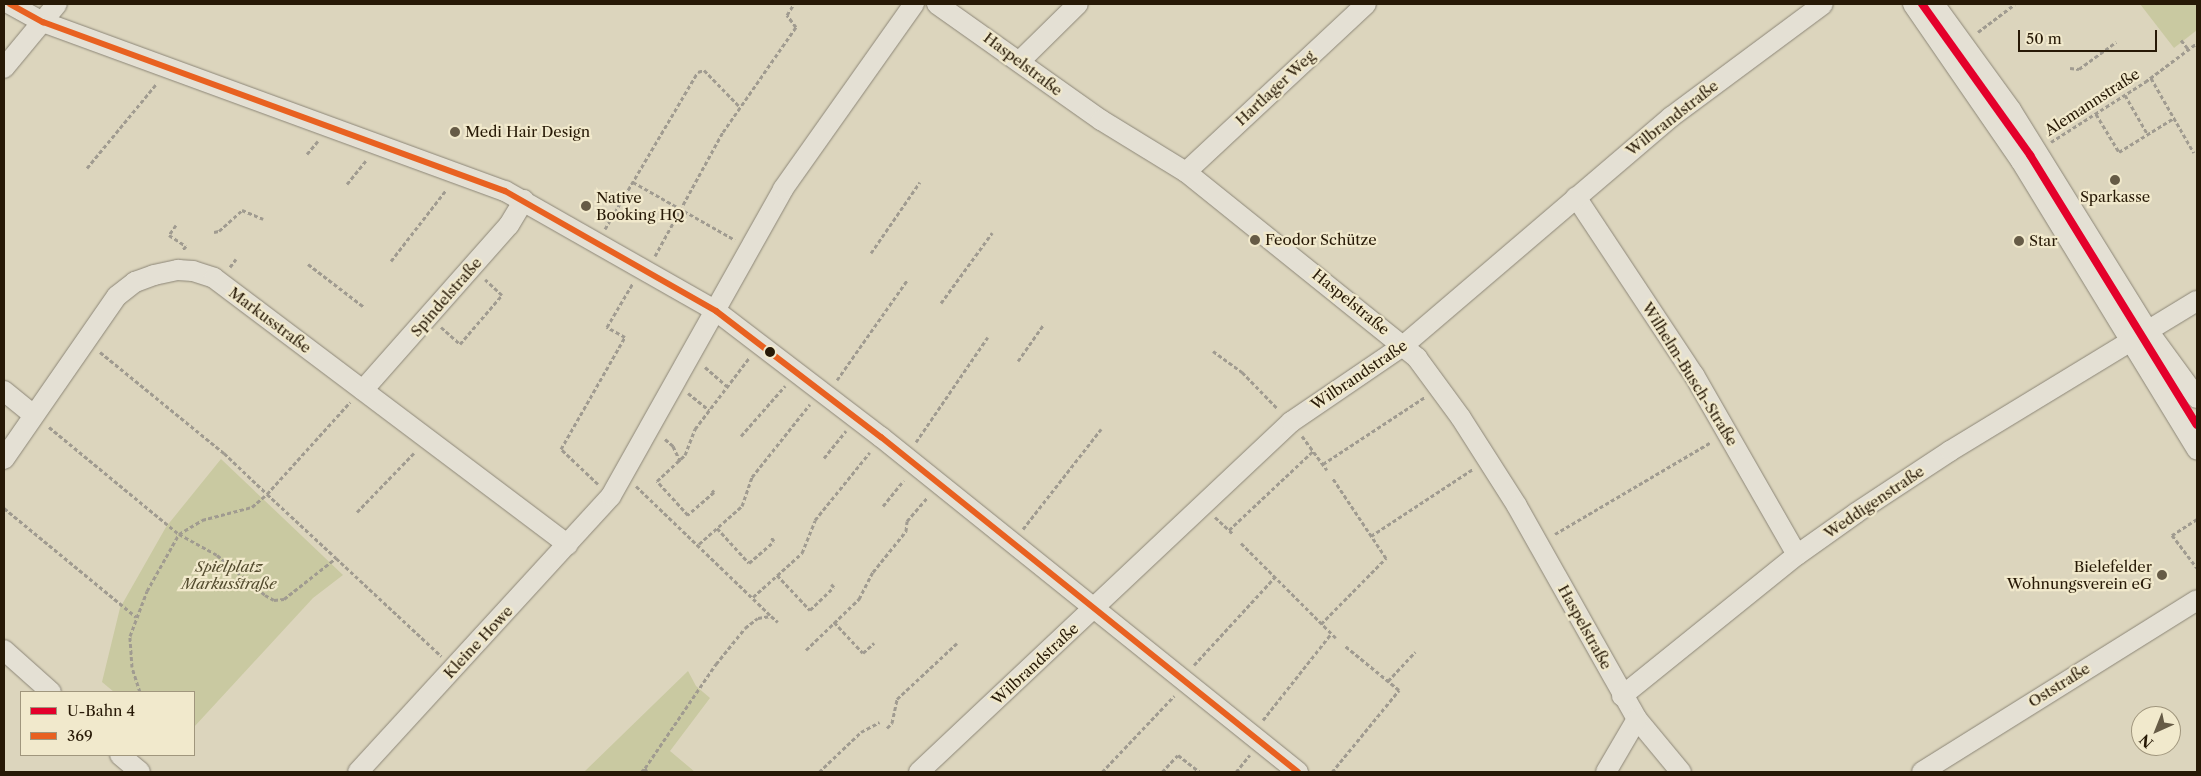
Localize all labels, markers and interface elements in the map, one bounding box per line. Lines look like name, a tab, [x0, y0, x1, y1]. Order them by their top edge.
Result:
scale bar	[2021, 20, 2160, 52]
street label: Haspelstraße	[980, 29, 1066, 99]
text: 50 m	[2026, 29, 2062, 48]
street label: Hartlager Weg	[1231, 46, 1319, 130]
street label: Alemannstraße	[2041, 65, 2143, 139]
street label: Wilbrandstraße	[1622, 76, 1722, 160]
place label: Medi Hair Design	[465, 123, 590, 141]
marker: Medi Hair Design	[449, 126, 461, 138]
marker: Sparkasse	[2109, 174, 2121, 186]
place label: Native Booking HQ	[596, 188, 685, 223]
place label: Sparkasse	[2080, 188, 2150, 206]
marker: Native Booking HQ	[580, 200, 592, 212]
place label: Feodor Schütze	[1265, 231, 1377, 249]
place label: Star	[2029, 232, 2058, 250]
marker: Feodor Schütze	[1249, 234, 1261, 246]
marker: Star	[2013, 235, 2025, 247]
street label: Spindelstraße	[407, 254, 485, 340]
street label: Haspelstraße	[1309, 265, 1393, 339]
street label: Markusstraße	[225, 283, 315, 357]
street label: Wilhelm-Busch-Straße	[1638, 299, 1742, 449]
street label: Wilbrandstraße	[1308, 336, 1410, 414]
unlabelled marker	[765, 347, 775, 357]
street label: Weddigenstraße	[1821, 462, 1927, 542]
park label: Spielplatz Markusstraße	[181, 557, 277, 592]
place label: Bielefelder Wohnungsverein eG	[2007, 557, 2152, 592]
marker: Bielefelder Wohnungsverein eG	[2156, 569, 2168, 581]
street label: Haspelstraße	[1554, 582, 1616, 672]
street label: Kleine Howe	[440, 602, 516, 682]
street label: Wilbrandstraße	[988, 619, 1082, 709]
street label: Oststraße	[2025, 659, 2093, 711]
legend	[20, 691, 195, 756]
text: U-Bahn 4	[67, 701, 135, 720]
north arrow	[2131, 706, 2181, 756]
text: 369	[67, 726, 93, 745]
text: N	[2136, 730, 2157, 752]

